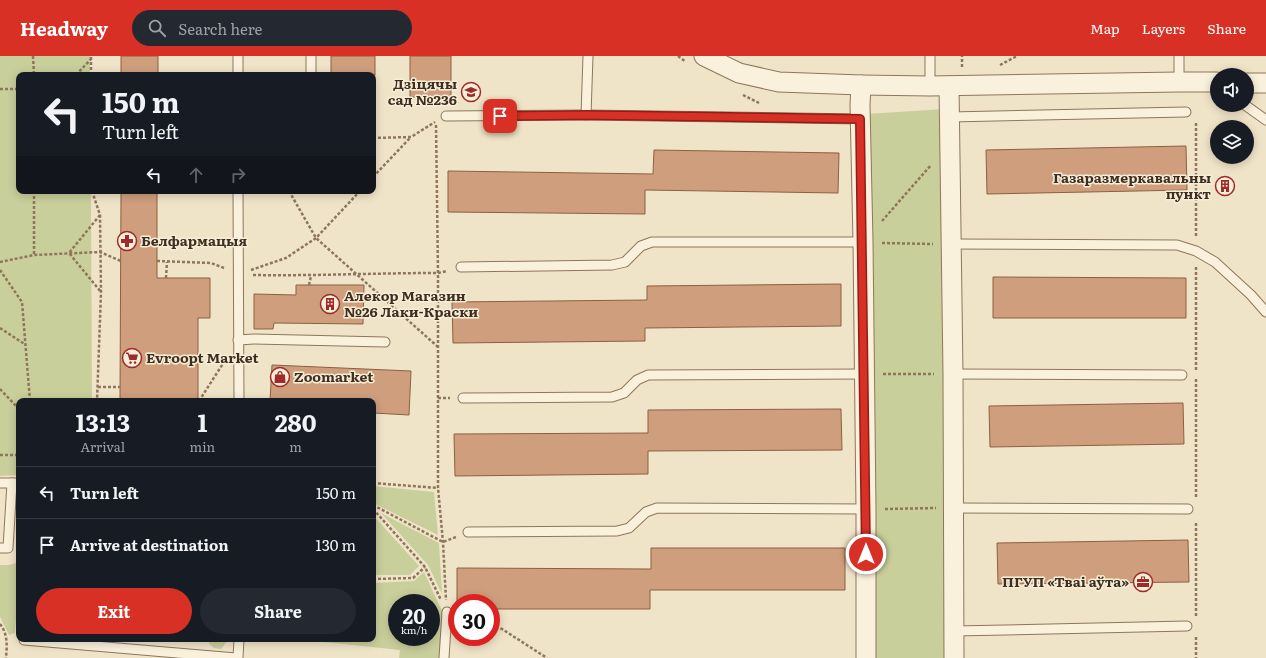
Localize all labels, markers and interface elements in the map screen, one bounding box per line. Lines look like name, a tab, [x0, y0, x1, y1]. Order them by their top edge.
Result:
search box	[132, 10, 412, 46]
text: Headway	[20, 14, 108, 42]
icon: search	[146, 17, 168, 39]
text: Search here	[178, 17, 262, 40]
text: Map	[1090, 18, 1120, 38]
text: Layers	[1142, 18, 1185, 38]
text: Share	[1207, 18, 1246, 38]
map controls	[1210, 68, 1254, 164]
button: sound	[1210, 68, 1254, 112]
place label: Дзіцячы сад №236	[388, 73, 457, 109]
text: 150 m	[102, 80, 180, 122]
school or university icon: Дзіцячы сад №236	[460, 81, 482, 103]
icon: left	[36, 88, 88, 140]
pin	[483, 99, 517, 133]
icon: arrive	[489, 105, 511, 127]
text: Turn left	[102, 118, 179, 145]
button: layers	[1210, 120, 1254, 164]
icon: left	[143, 164, 165, 186]
icon: ahead	[185, 164, 207, 186]
icon: right	[227, 164, 249, 186]
place label: Газаразмеркавальны пункт	[1053, 167, 1211, 203]
building icon: Газаразмеркавальны пункт	[1214, 175, 1236, 197]
pharmacy icon: Белфармацыя	[116, 230, 138, 252]
place label: Белфармацыя	[141, 230, 247, 250]
place label: Алекор Магазин №26 Лаки-Краски	[344, 285, 478, 321]
building icon: Алекор Магазин №26 Лаки-Краски	[319, 293, 341, 315]
supermarket icon: Evroopt Market	[121, 347, 143, 369]
place label: Evroopt Market	[146, 347, 259, 367]
shop icon: Zoomarket	[269, 366, 291, 388]
place label: Zoomarket	[294, 366, 374, 386]
text: 13:13	[76, 404, 130, 439]
text: 1	[197, 404, 207, 439]
text: 280	[275, 404, 316, 439]
text: Arrival	[81, 437, 125, 456]
text: min	[190, 437, 215, 456]
text: m	[289, 437, 302, 456]
text: Turn left	[70, 481, 139, 504]
text: 150 m	[316, 481, 356, 504]
icon: left	[36, 482, 58, 504]
text: Arrive at destination	[70, 533, 229, 556]
text: 130 m	[316, 533, 356, 556]
position arrow	[845, 533, 887, 575]
icon: arrive	[36, 534, 58, 556]
place label: ПГУП «Тваі аўта»	[1002, 571, 1129, 591]
office icon: ПГУП «Тваі аўта»	[1132, 571, 1154, 593]
button: Exit	[36, 588, 192, 634]
button: Share	[200, 588, 356, 634]
speed limit sign: 30	[448, 594, 500, 646]
text: 20	[402, 600, 426, 630]
text: km/h	[401, 622, 427, 637]

